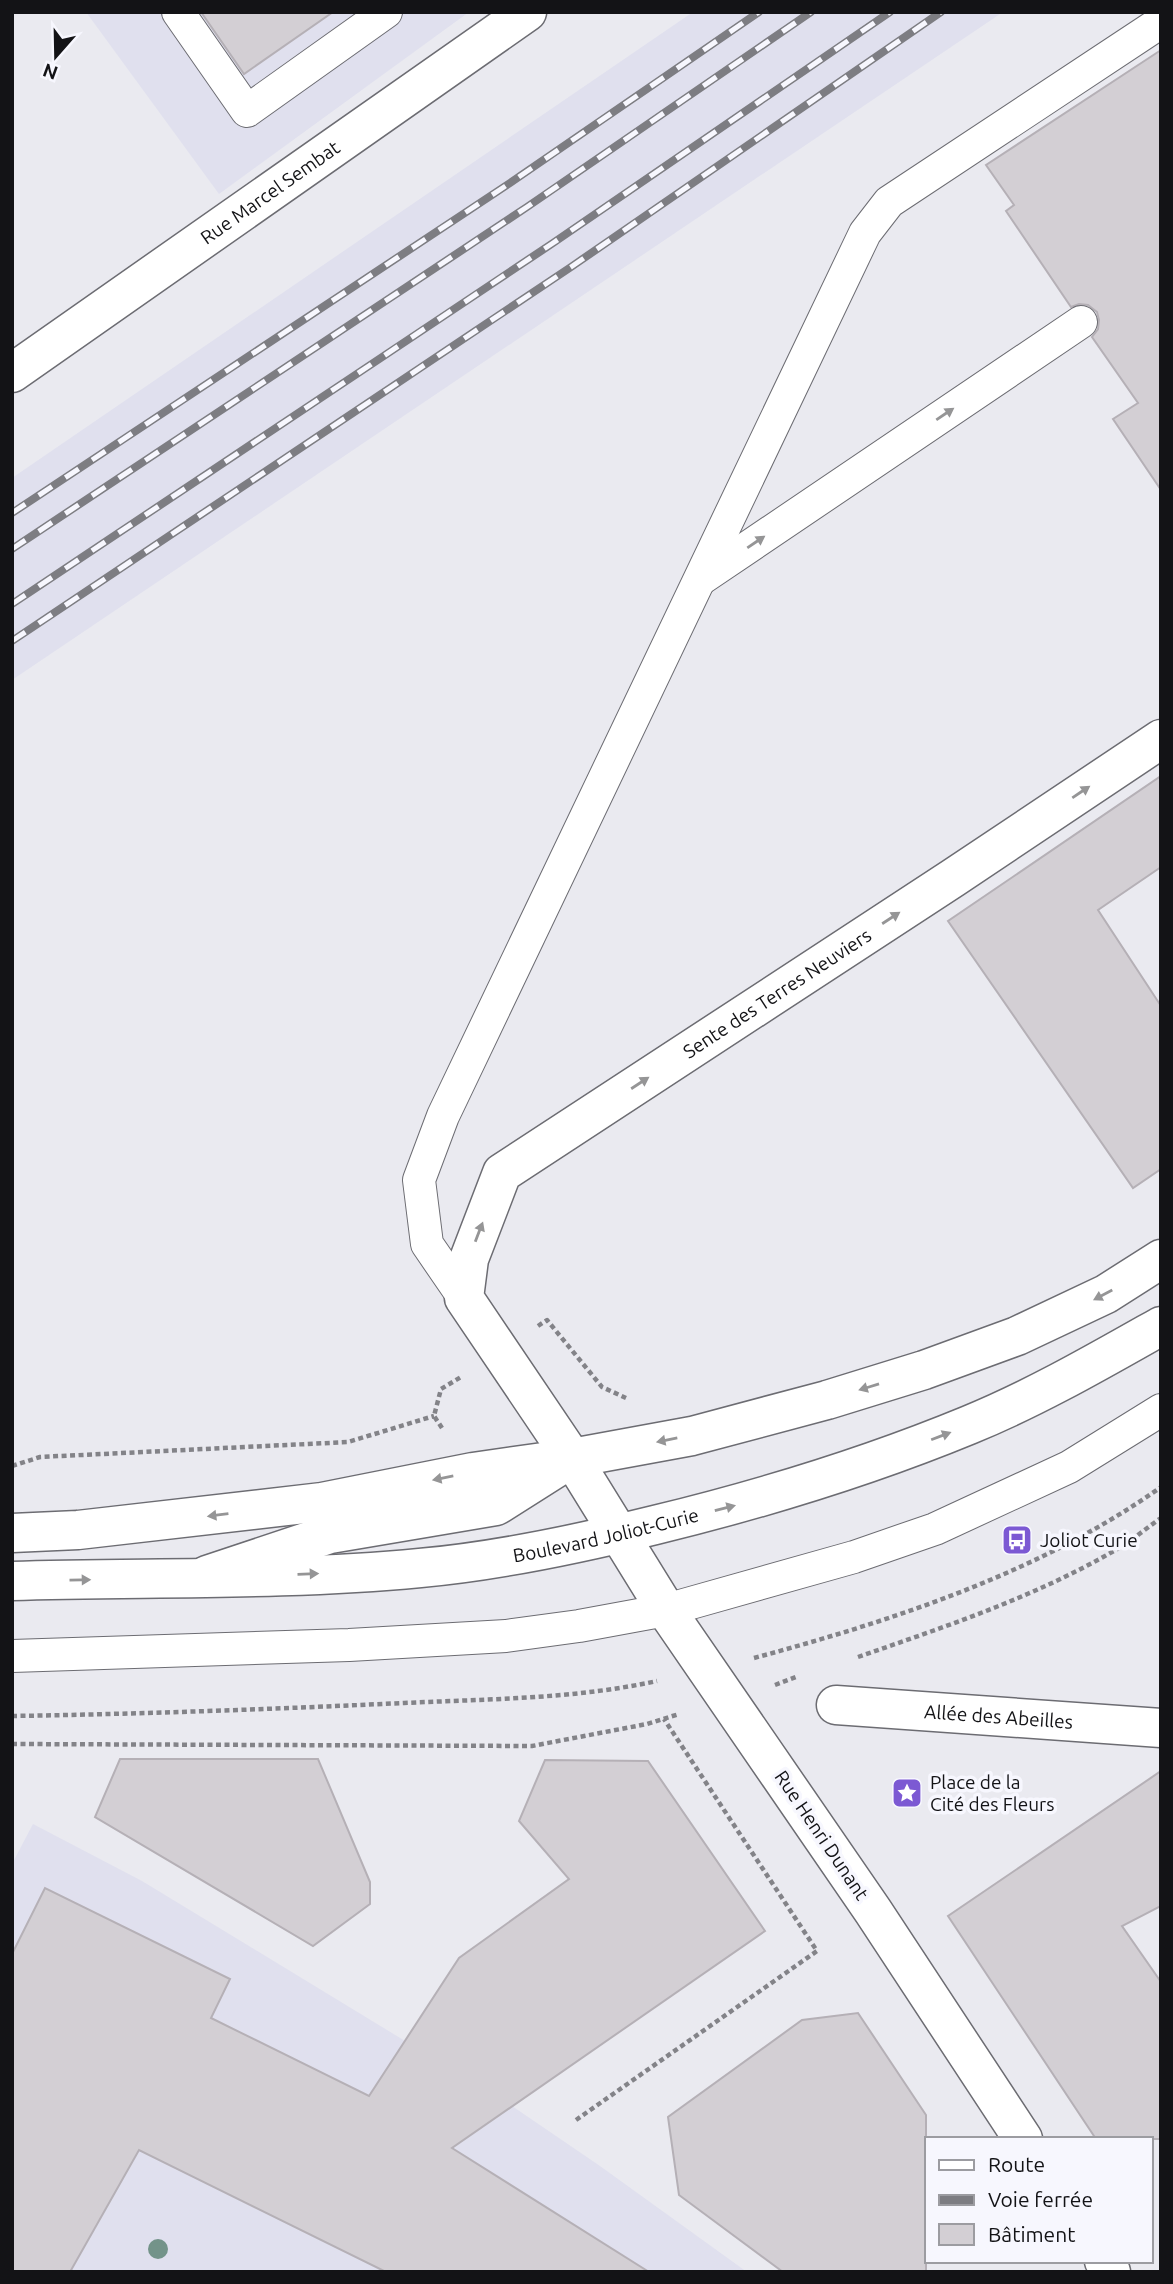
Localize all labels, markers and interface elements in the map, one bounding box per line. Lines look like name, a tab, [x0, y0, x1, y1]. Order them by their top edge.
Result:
north arrow	[21, 21, 91, 91]
text: N	[40, 59, 61, 85]
street label: Rue Marcel Sembat	[196, 136, 344, 249]
one-way arrow	[935, 408, 955, 421]
one-way arrow	[747, 536, 766, 549]
one-way arrow	[1071, 786, 1091, 799]
one-way arrow	[882, 912, 901, 925]
street label: Sente des Terres Neuviers	[679, 924, 875, 1063]
one-way arrow	[630, 1077, 649, 1090]
one-way arrow	[474, 1222, 485, 1243]
one-way arrow	[1093, 1289, 1113, 1301]
one-way arrow	[858, 1383, 879, 1393]
one-way arrow	[930, 1430, 951, 1441]
one-way arrow	[656, 1435, 678, 1446]
one-way arrow	[432, 1473, 454, 1484]
one-way arrow	[714, 1502, 736, 1513]
street label: Boulevard Joliot-Curie	[511, 1504, 701, 1566]
one-way arrow	[207, 1509, 229, 1520]
bus stop icon: Joliot Curie	[1000, 1523, 1034, 1557]
place label: Joliot Curie	[1040, 1529, 1138, 1551]
one-way arrow	[297, 1568, 319, 1579]
one-way arrow	[70, 1574, 92, 1585]
street label: Allée des Abeilles	[923, 1700, 1074, 1733]
street label: Rue Henri Dunant	[771, 1766, 874, 1904]
place label: Place de la Cité des Fleurs	[930, 1771, 1055, 1815]
place icon: Place de la Cité des Fleurs	[890, 1776, 924, 1810]
legend	[925, 2137, 1152, 2263]
text: Route	[988, 2152, 1045, 2176]
text: Voie ferrée	[988, 2187, 1093, 2211]
text: Bâtiment	[988, 2222, 1075, 2246]

